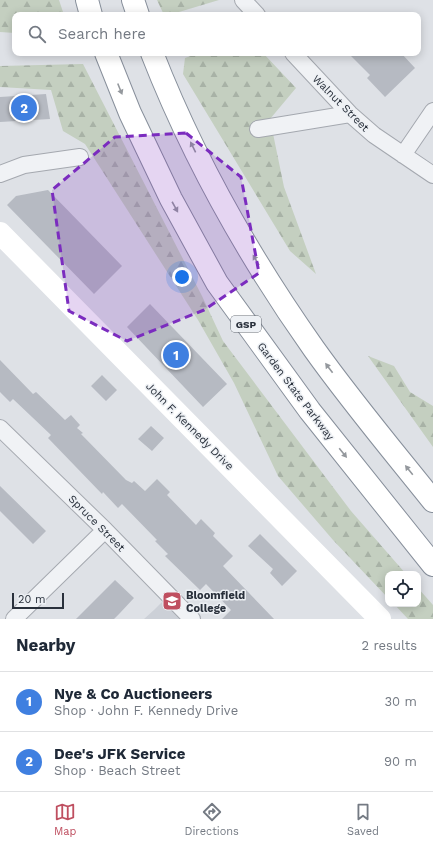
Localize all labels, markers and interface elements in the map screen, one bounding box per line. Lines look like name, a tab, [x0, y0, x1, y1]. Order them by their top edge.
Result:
search box	[12, 12, 421, 56]
icon: search	[26, 23, 48, 45]
text: Search here	[58, 25, 146, 43]
street label: Walnut Street	[310, 72, 372, 135]
one-way arrow	[118, 84, 124, 96]
pin: 2	[11, 93, 37, 123]
one-way arrow	[190, 141, 196, 152]
one-way arrow	[172, 201, 179, 213]
one-way arrow	[253, 254, 260, 266]
your location	[172, 267, 192, 287]
road number: GSP	[231, 316, 261, 332]
pin: 1	[163, 340, 189, 370]
street label: Garden State Parkway	[255, 340, 337, 443]
one-way arrow	[325, 363, 333, 373]
street label: John F. Kennedy Drive	[143, 380, 236, 473]
one-way arrow	[339, 447, 347, 458]
one-way arrow	[404, 465, 413, 476]
street label: Spruce Street	[66, 492, 128, 555]
map controls	[385, 571, 421, 607]
button: locate	[385, 571, 421, 607]
place label: Bloomfield College	[186, 589, 245, 615]
school or university icon: Bloomfield College	[161, 590, 183, 612]
scale bar	[12, 591, 64, 610]
text: 20 m	[18, 593, 46, 606]
text: Nearby	[16, 635, 75, 655]
text: 2 results	[362, 638, 417, 653]
text: Nye & Co Auctioneers	[54, 685, 212, 703]
text: 1	[26, 694, 32, 709]
text: 30 m	[385, 694, 417, 709]
text: Shop · John F. Kennedy Drive	[54, 703, 238, 718]
text: Dee's JFK Service	[54, 745, 185, 763]
text: 2	[25, 754, 33, 769]
text: 90 m	[384, 754, 417, 769]
text: Shop · Beach Street	[54, 763, 180, 778]
tab: Map	[54, 801, 76, 838]
tab: Directions	[185, 801, 239, 838]
tab: Saved	[347, 801, 379, 838]

